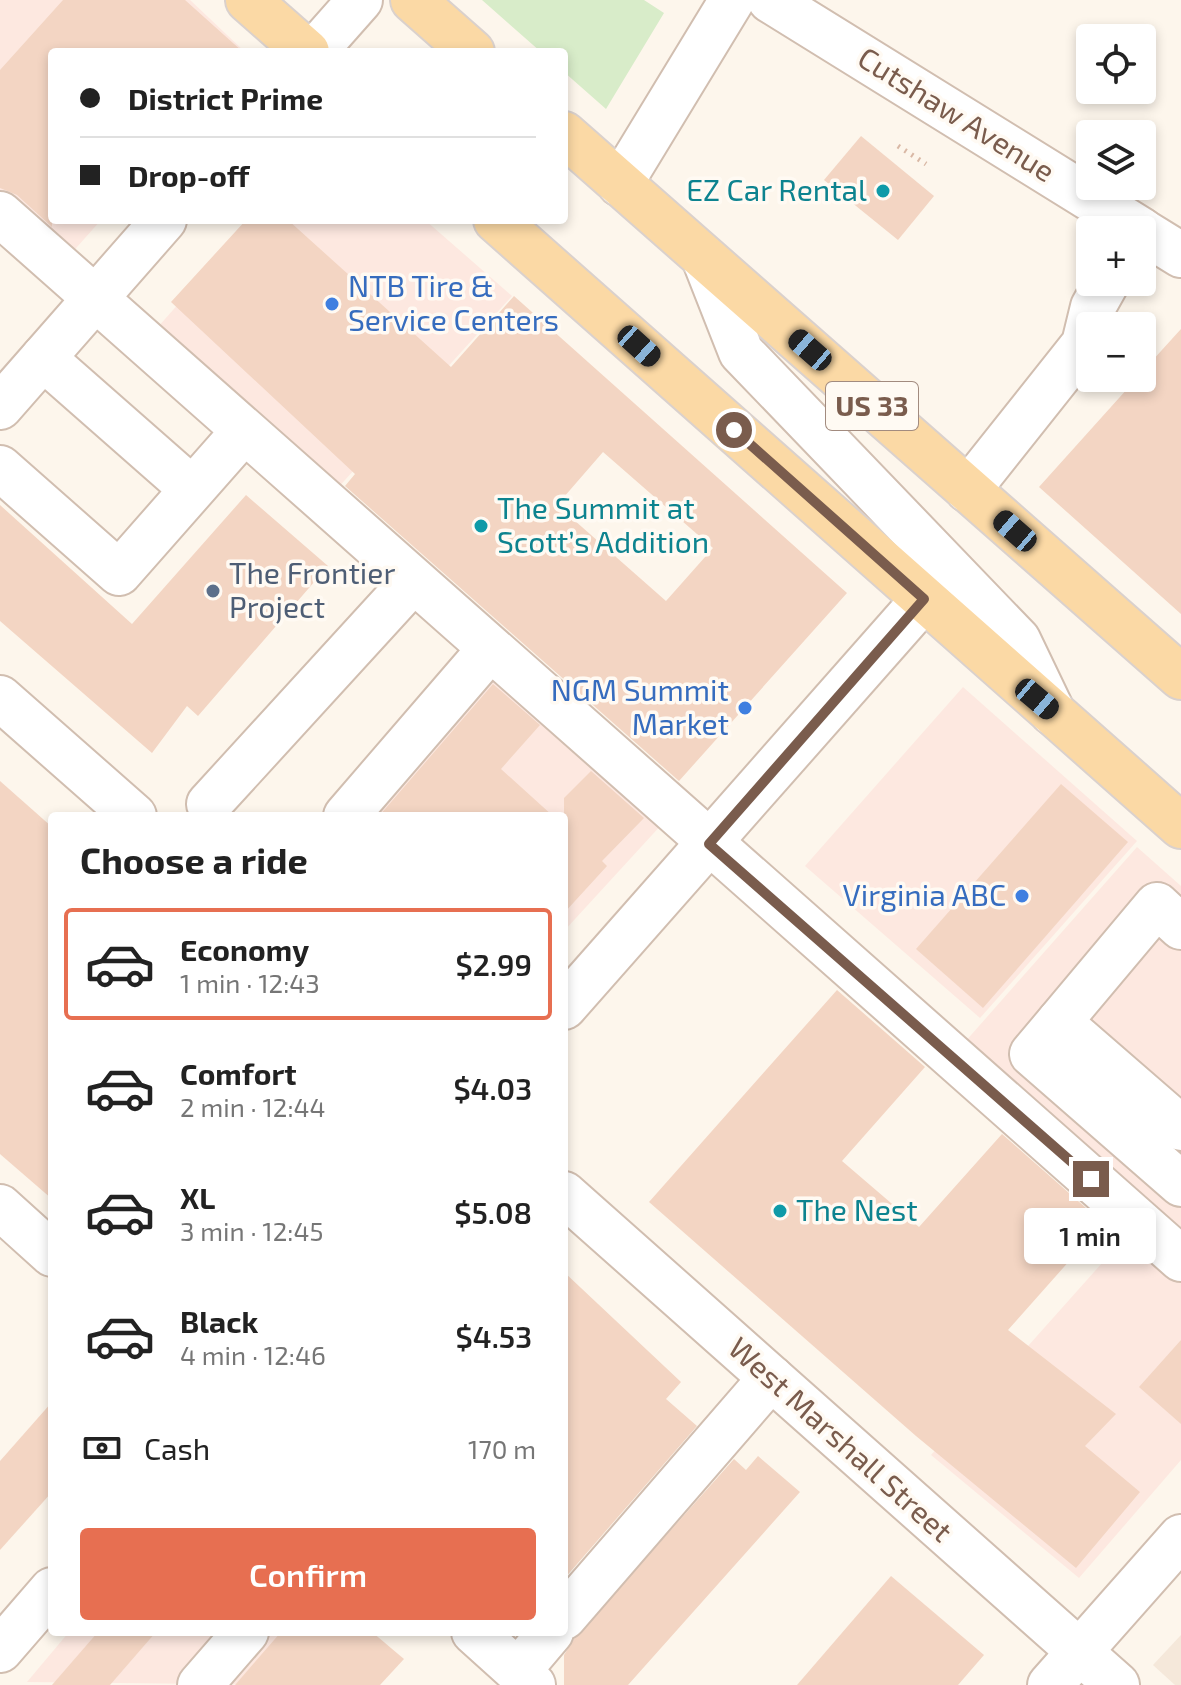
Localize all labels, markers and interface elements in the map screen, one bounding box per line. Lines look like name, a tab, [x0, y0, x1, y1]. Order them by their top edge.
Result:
map controls	[1076, 24, 1156, 392]
button: locate	[1076, 24, 1156, 104]
street label: Cutshaw Avenue	[852, 38, 1062, 188]
text: District Prime	[128, 80, 323, 116]
button: layers	[1076, 120, 1156, 200]
text: Drop-off	[128, 157, 250, 193]
place label: EZ Car Rental	[686, 171, 867, 207]
marker: EZ Car Rental	[874, 182, 892, 200]
button: +	[1076, 216, 1156, 296]
place label: NTB Tire & Service Centers	[348, 267, 559, 337]
marker: NTB Tire & Service Centers	[323, 295, 341, 313]
button: −	[1076, 312, 1156, 392]
car	[613, 321, 665, 371]
car	[784, 325, 836, 375]
road number: US 33	[826, 382, 918, 430]
route start	[716, 412, 752, 448]
place label: The Summit at Scott’s Addition	[497, 489, 709, 559]
car	[989, 506, 1041, 556]
marker: The Summit at Scott’s Addition	[472, 517, 490, 535]
place label: The Frontier Project	[229, 554, 395, 624]
marker: The Frontier Project	[204, 582, 222, 600]
place label: NGM Summit Market	[551, 671, 729, 741]
car	[1011, 674, 1063, 724]
marker: NGM Summit Market	[736, 699, 754, 717]
text: Choose a ride	[80, 838, 308, 881]
place label: Virginia ABC	[843, 876, 1006, 912]
marker: Virginia ABC	[1013, 887, 1031, 905]
icon: car	[84, 928, 156, 1000]
text: Economy	[180, 931, 309, 967]
text: $2.99	[456, 946, 532, 982]
text: 1 min · 12:43	[180, 967, 320, 998]
icon: car	[84, 1052, 156, 1124]
text: Comfort	[180, 1055, 297, 1091]
text: $4.03	[453, 1070, 532, 1106]
text: 2 min · 12:44	[180, 1091, 326, 1122]
route end	[1073, 1161, 1109, 1197]
icon: car	[84, 1176, 156, 1248]
text: XL	[180, 1179, 215, 1215]
place label: The Nest	[796, 1191, 918, 1227]
text: $5.08	[454, 1194, 532, 1230]
marker: The Nest	[771, 1202, 789, 1220]
callout: 1 min	[1025, 1207, 1157, 1263]
text: 3 min · 12:45	[180, 1215, 323, 1246]
text: 1 min	[1059, 1220, 1121, 1251]
icon: car	[84, 1300, 156, 1372]
text: Black	[180, 1303, 258, 1339]
text: $4.53	[456, 1318, 532, 1354]
street label: West Marshall Street	[722, 1329, 961, 1548]
text: 4 min · 12:46	[180, 1339, 326, 1370]
icon: cash	[80, 1426, 124, 1470]
text: Cash	[144, 1430, 210, 1466]
text: 170 m	[468, 1433, 536, 1464]
button: Confirm	[80, 1528, 536, 1620]

